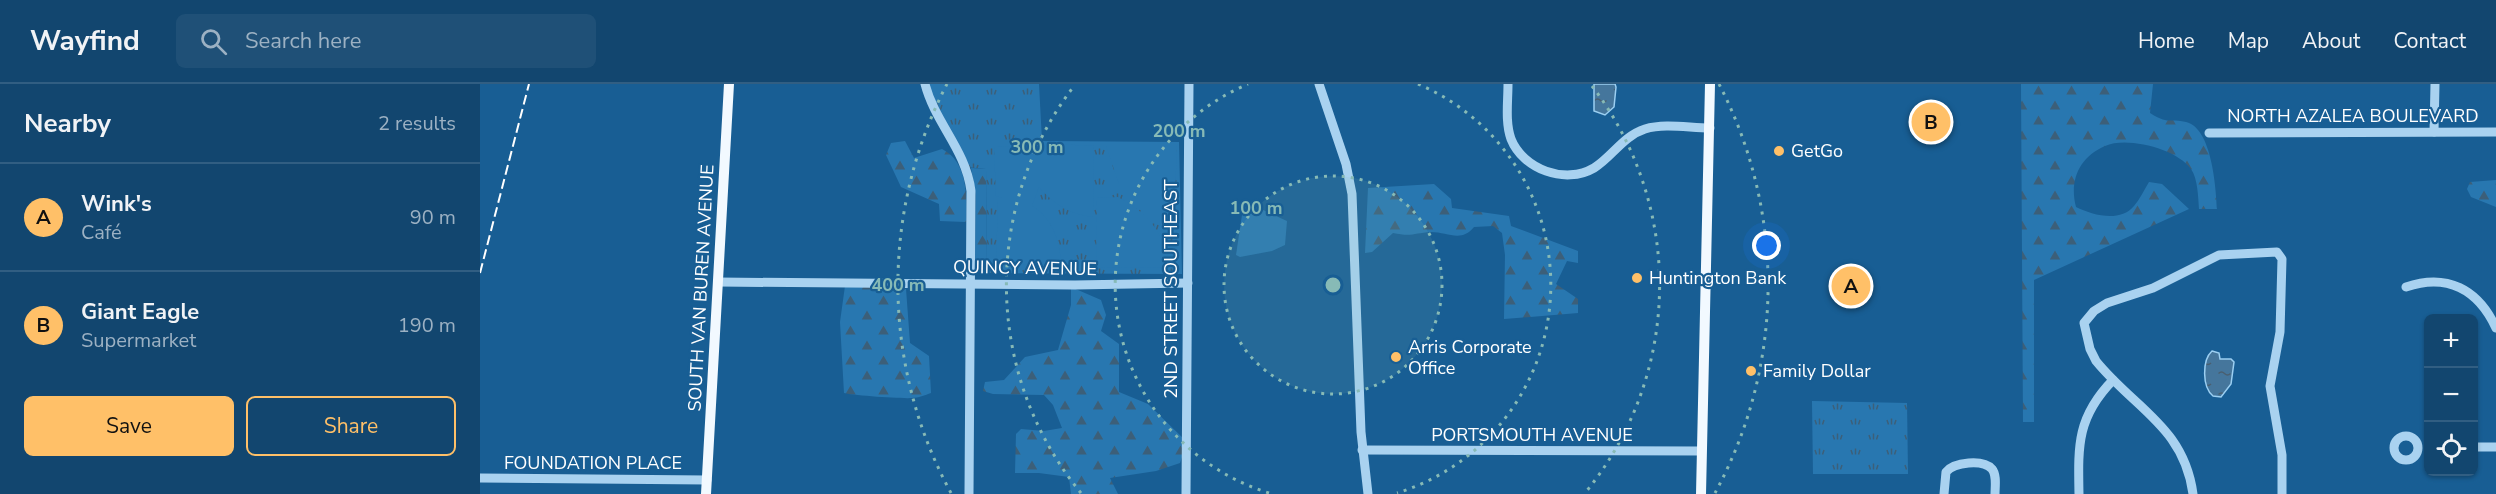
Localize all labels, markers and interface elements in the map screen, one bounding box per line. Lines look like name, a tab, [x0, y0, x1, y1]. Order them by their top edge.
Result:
search box	[176, 14, 596, 68]
text: Wayfind	[30, 22, 140, 60]
icon: search	[197, 25, 230, 58]
text: Search here	[245, 26, 362, 56]
text: Home	[2138, 27, 2195, 55]
text: Map	[2228, 27, 2269, 55]
text: About	[2302, 27, 2360, 55]
text: Contact	[2393, 27, 2466, 55]
pin: B	[1912, 99, 1950, 144]
street label: NORTH AZALEA BOULEVARD	[2227, 104, 2479, 128]
text: Nearby	[24, 106, 111, 141]
text: 2 results	[378, 110, 456, 137]
text: 200 m	[1152, 119, 1206, 143]
text: 300 m	[1010, 135, 1064, 159]
place label: GetGo	[1791, 139, 1843, 163]
marker: GetGo	[1772, 144, 1786, 158]
street label: SOUTH VAN BUREN AVENUE	[683, 164, 719, 412]
street label: 2ND STREET SOUTHEAST	[1159, 179, 1183, 399]
text: Wink's	[81, 189, 152, 219]
text: 100 m	[1229, 196, 1283, 220]
text: A	[36, 204, 51, 231]
text: 90 m	[410, 204, 456, 231]
text: Café	[81, 219, 122, 246]
your location	[1752, 231, 1781, 260]
street label: QUINCY AVENUE	[953, 255, 1097, 281]
pin: A	[1832, 264, 1870, 308]
place label: Huntington Bank	[1649, 266, 1787, 290]
marker: Huntington Bank	[1630, 271, 1644, 285]
text: 400 m	[871, 273, 925, 297]
centre of rings	[1323, 275, 1343, 295]
text: Giant Eagle	[81, 297, 199, 327]
text: B	[37, 312, 50, 339]
text: 190 m	[398, 312, 456, 339]
map controls	[2424, 314, 2478, 476]
button: +	[2424, 314, 2478, 368]
text: Supermarket	[81, 327, 196, 354]
place label: Arris Corporate Office	[1408, 335, 1532, 380]
marker: Arris Corporate Office	[1389, 350, 1403, 364]
place label: Family Dollar	[1763, 359, 1871, 383]
marker: Family Dollar	[1744, 364, 1758, 378]
button: −	[2424, 368, 2478, 422]
button: Save	[24, 396, 234, 456]
button: Share	[246, 396, 456, 456]
button: locate	[2424, 422, 2478, 476]
street label: PORTSMOUTH AVENUE	[1431, 423, 1633, 447]
street label: FOUNDATION PLACE	[504, 451, 682, 475]

